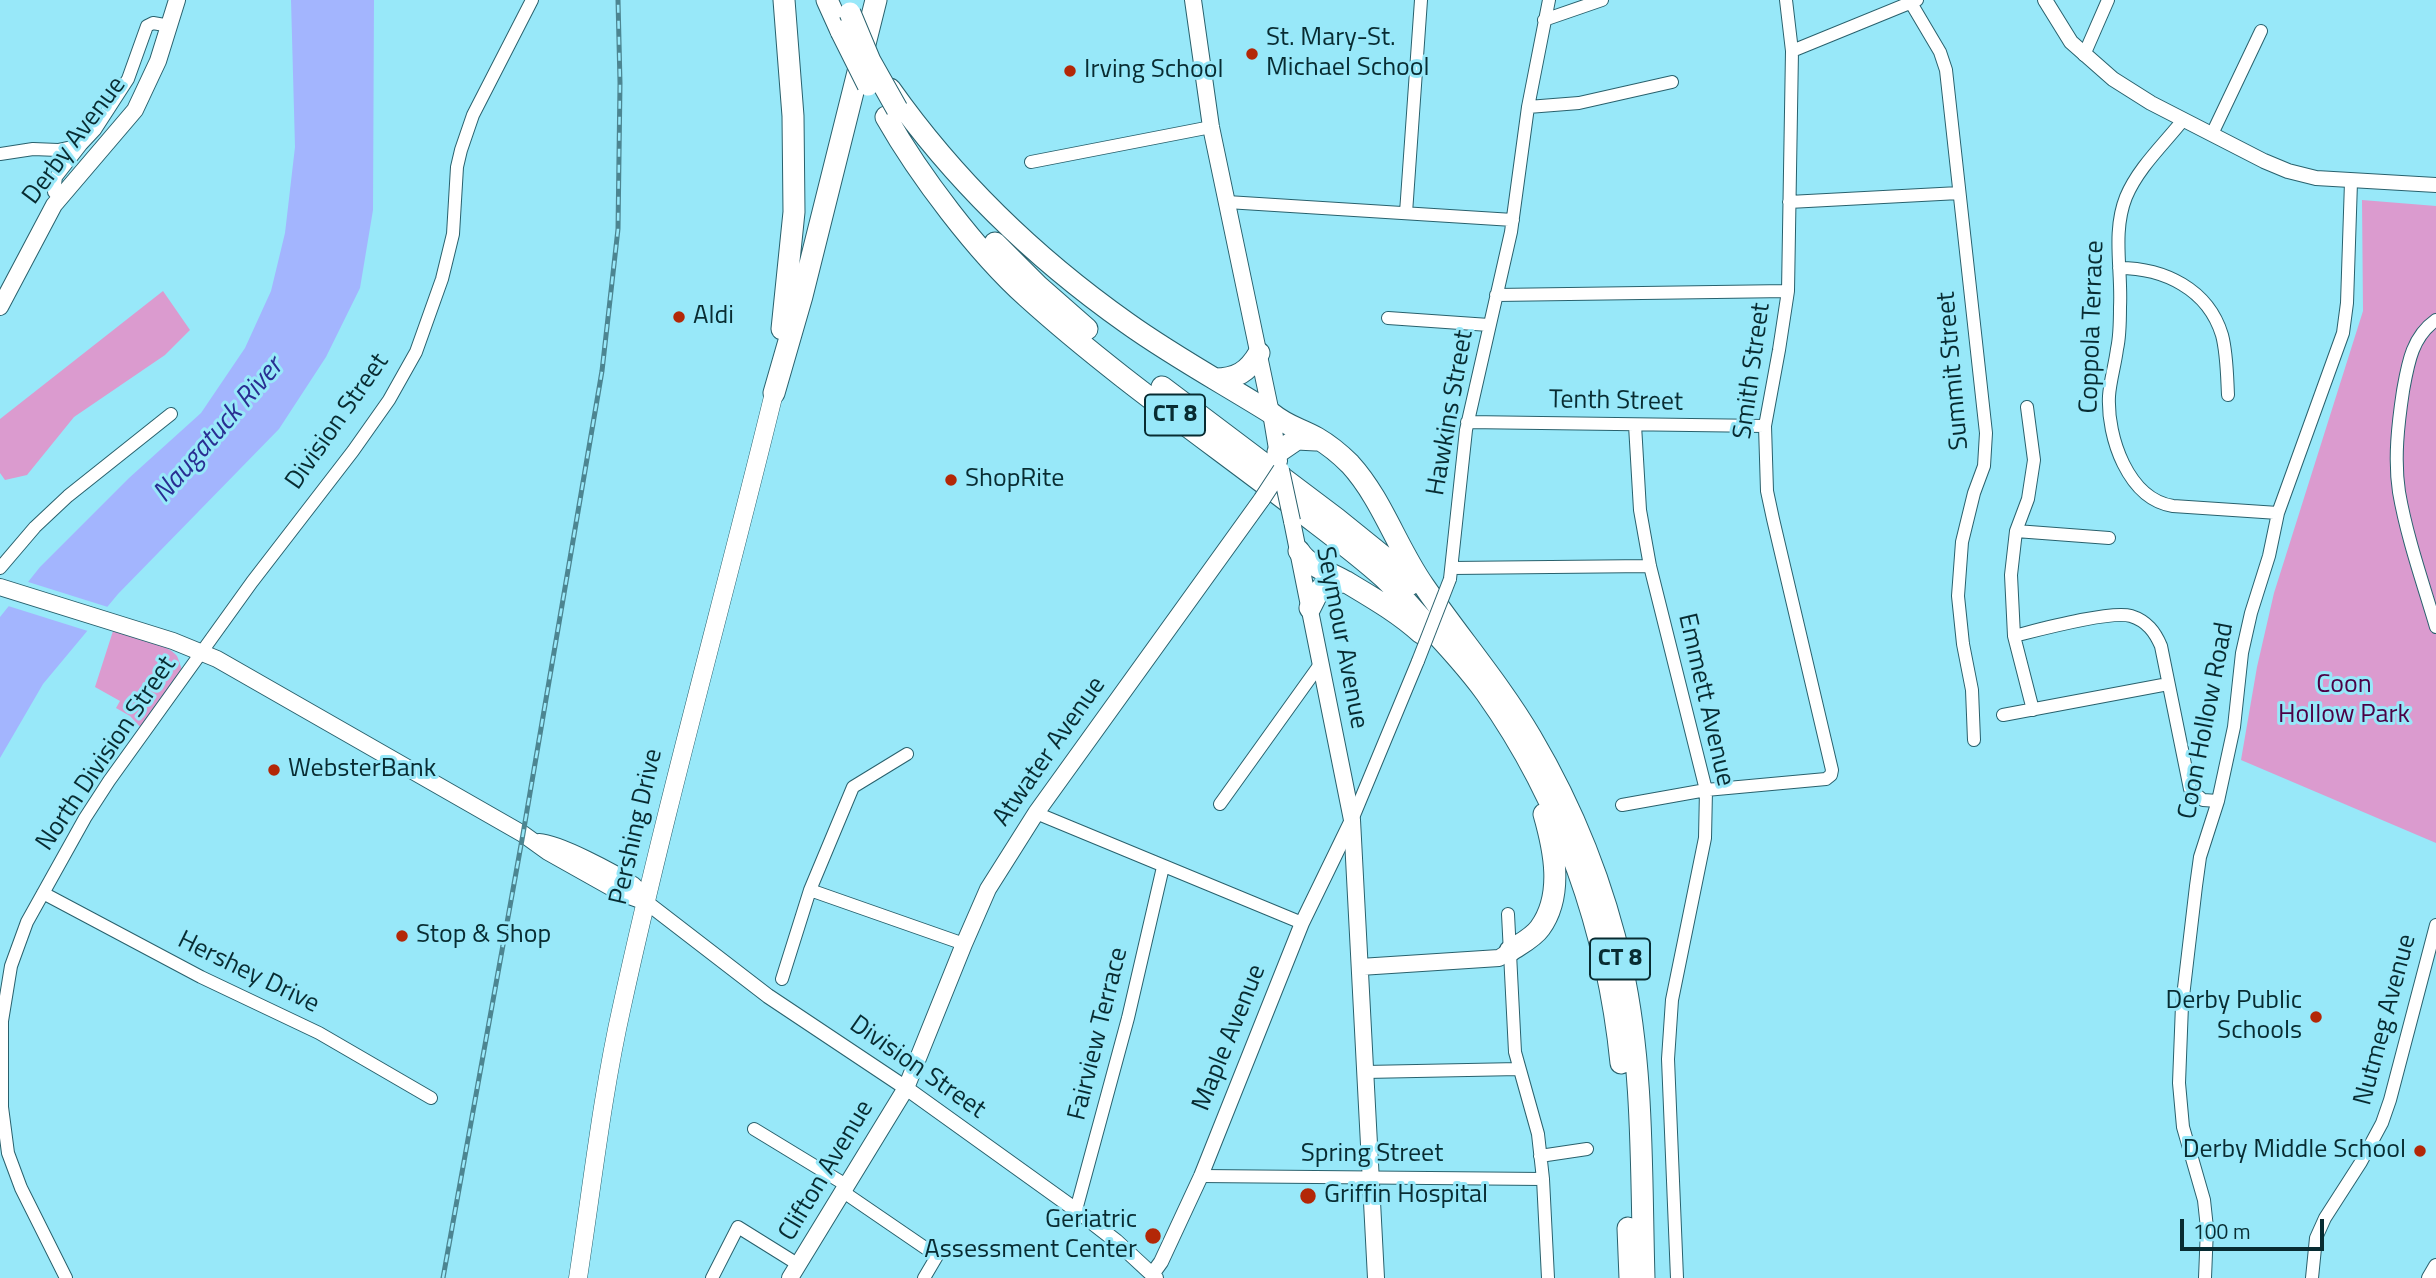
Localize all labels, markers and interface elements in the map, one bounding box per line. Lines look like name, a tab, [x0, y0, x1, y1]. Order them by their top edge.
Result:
place label: St. Mary-St. Michael School	[1266, 23, 1430, 84]
marker: St. Mary-St. Michael School	[1244, 46, 1260, 62]
place label: Irving School	[1084, 55, 1223, 87]
marker: Irving School	[1062, 63, 1078, 79]
street label: Derby Avenue	[17, 71, 133, 211]
street label: Coppola Terrace	[2074, 240, 2112, 414]
street label: Summit Street	[1932, 290, 1976, 452]
place label: Aldi	[693, 301, 734, 333]
street label: Smith Street	[1728, 301, 1778, 441]
marker: Aldi	[671, 309, 687, 325]
street label: Hawkins Street	[1421, 328, 1481, 498]
street label: Division Street	[280, 348, 396, 496]
water label: Naugatuck River	[147, 352, 291, 510]
street label: Tenth Street	[1549, 385, 1683, 419]
road number: CT 8	[1145, 394, 1205, 436]
place label: ShopRite	[965, 464, 1064, 496]
marker: ShopRite	[943, 472, 959, 488]
street label: Seymour Avenue	[1308, 544, 1374, 732]
street label: Emmett Avenue	[1670, 611, 1740, 789]
street label: Coon Hollow Road	[2173, 620, 2241, 822]
street label: North Division Street	[30, 651, 184, 857]
park label: Coon Hollow Park	[2278, 670, 2410, 732]
street label: Atwater Avenue	[987, 671, 1113, 833]
street label: Pershing Drive	[604, 746, 670, 908]
place label: WebsterBank	[288, 754, 436, 786]
marker: WebsterBank	[266, 762, 282, 778]
place label: Stop & Shop	[416, 920, 551, 952]
street label: Hershey Drive	[172, 925, 324, 1021]
marker: Stop & Shop	[394, 928, 410, 944]
street label: Nutmeg Avenue	[2348, 931, 2424, 1109]
road number: CT 8	[1590, 939, 1650, 979]
street label: Fairview Terrace	[1062, 944, 1136, 1124]
street label: Maple Avenue	[1187, 960, 1273, 1116]
place label: Derby Public Schools	[2165, 986, 2302, 1048]
marker: Derby Public Schools	[2308, 1009, 2324, 1025]
street label: Division Street	[843, 1010, 991, 1126]
street label: Clifton Avenue	[773, 1095, 881, 1247]
place label: Derby Middle School	[2183, 1135, 2406, 1167]
street label: Spring Street	[1301, 1139, 1443, 1171]
marker: Derby Middle School	[2412, 1143, 2428, 1159]
place label: Griffin Hospital	[1324, 1180, 1488, 1212]
marker: Griffin Hospital	[1298, 1186, 1318, 1206]
scale bar	[2184, 1204, 2328, 1248]
place label: Geriatric Assessment Center	[924, 1205, 1137, 1266]
text: 100 m	[2193, 1215, 2250, 1247]
marker: Geriatric Assessment Center	[1143, 1226, 1163, 1246]

